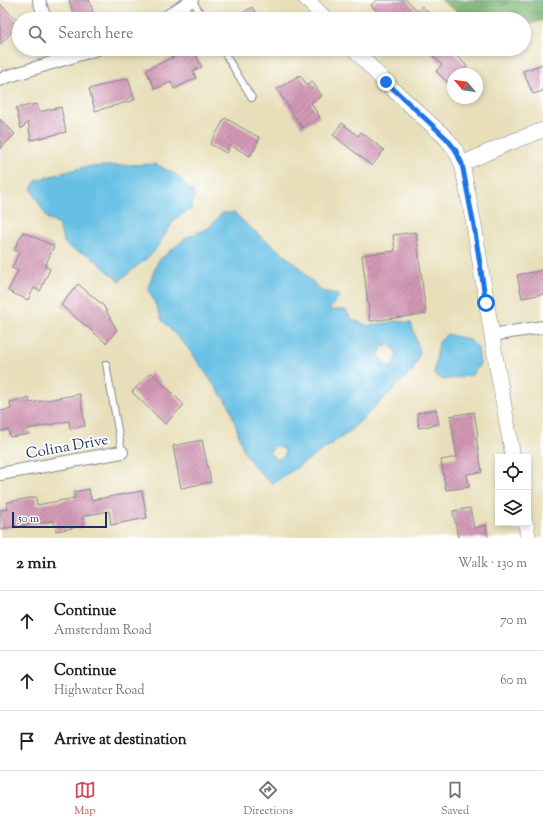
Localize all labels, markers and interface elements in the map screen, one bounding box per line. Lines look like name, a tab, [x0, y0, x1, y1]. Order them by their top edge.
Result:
search box	[12, 12, 531, 56]
icon: search	[26, 23, 48, 45]
text: Search here	[58, 24, 133, 45]
north arrow	[447, 68, 483, 104]
route end	[377, 73, 395, 91]
route start	[477, 294, 495, 312]
street label: Colina Drive	[24, 430, 110, 465]
map controls	[495, 454, 531, 526]
button: locate	[495, 454, 531, 490]
button: layers	[495, 490, 531, 526]
scale bar	[12, 510, 107, 529]
text: 50 m	[18, 511, 39, 527]
text: 2 min	[16, 552, 57, 576]
text: Walk · 130 m	[458, 555, 527, 573]
text: Continue	[54, 601, 116, 622]
icon: ahead	[16, 610, 38, 632]
text: 70 m	[500, 612, 527, 630]
text: Amsterdam Road	[54, 622, 152, 640]
text: Continue	[54, 661, 116, 682]
icon: ahead	[16, 670, 38, 692]
text: 60 m	[500, 672, 527, 690]
text: Highwater Road	[54, 682, 145, 700]
icon: arrive	[16, 730, 38, 752]
text: Arrive at destination	[54, 730, 187, 751]
tab: Map	[74, 779, 96, 819]
tab: Directions	[244, 779, 293, 819]
tab: Saved	[441, 779, 469, 819]

